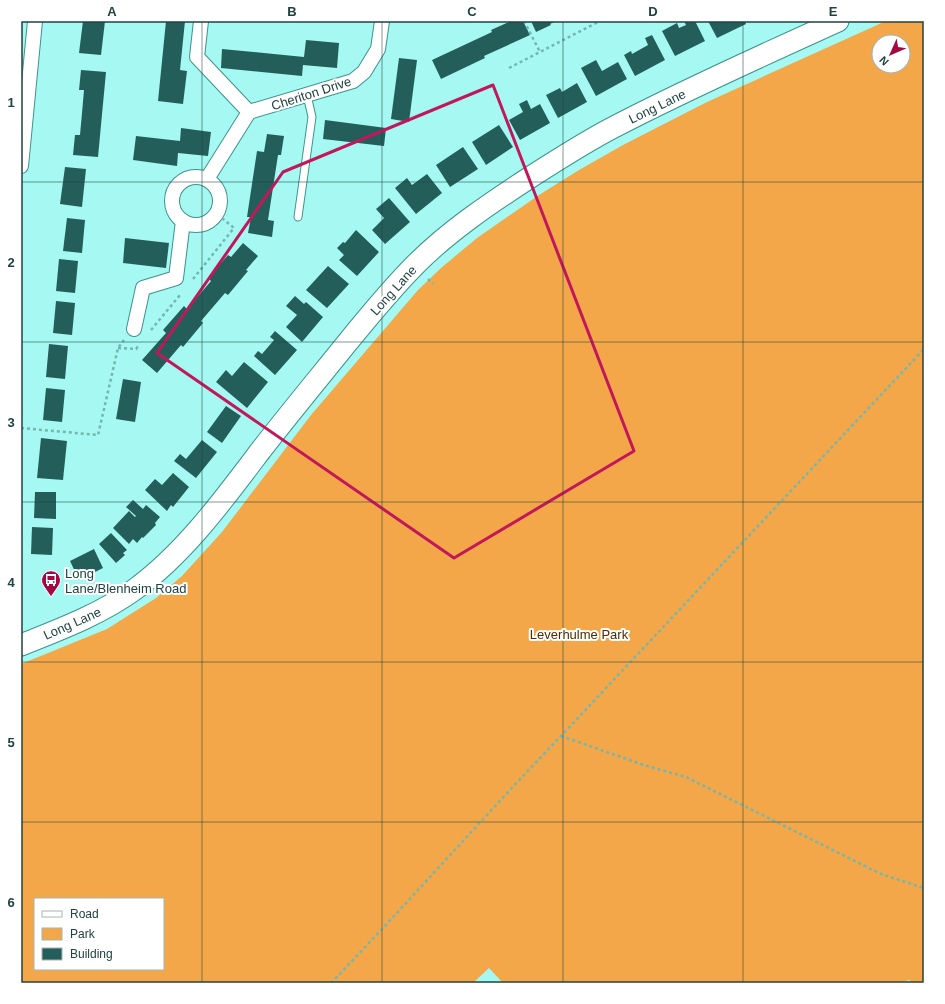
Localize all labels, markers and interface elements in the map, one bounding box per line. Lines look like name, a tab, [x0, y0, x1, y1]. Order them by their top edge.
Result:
text: A	[107, 4, 117, 19]
text: B	[287, 4, 297, 19]
text: C	[467, 4, 477, 19]
text: D	[648, 4, 658, 19]
text: E	[829, 4, 838, 19]
north arrow	[871, 34, 911, 74]
text: N	[877, 54, 891, 68]
street label: Cheriton Drive	[269, 74, 353, 113]
street label: Long Lane	[626, 86, 688, 127]
text: 1	[7, 95, 15, 110]
text: 2	[7, 255, 15, 270]
street label: Long Lane	[367, 262, 420, 318]
text: 3	[7, 415, 15, 430]
place label: Long Lane/Blenheim Road	[65, 566, 186, 596]
bus stop icon: Long Lane/Blenheim Road	[40, 569, 62, 597]
text: 4	[7, 575, 15, 590]
street label: Long Lane	[41, 604, 103, 643]
park label: Leverhulme Park	[530, 627, 629, 642]
text: 5	[7, 735, 15, 750]
text: 6	[7, 895, 15, 910]
legend	[34, 898, 164, 970]
text: Road	[70, 907, 99, 921]
text: Park	[70, 927, 96, 941]
text: Building	[70, 947, 113, 961]

